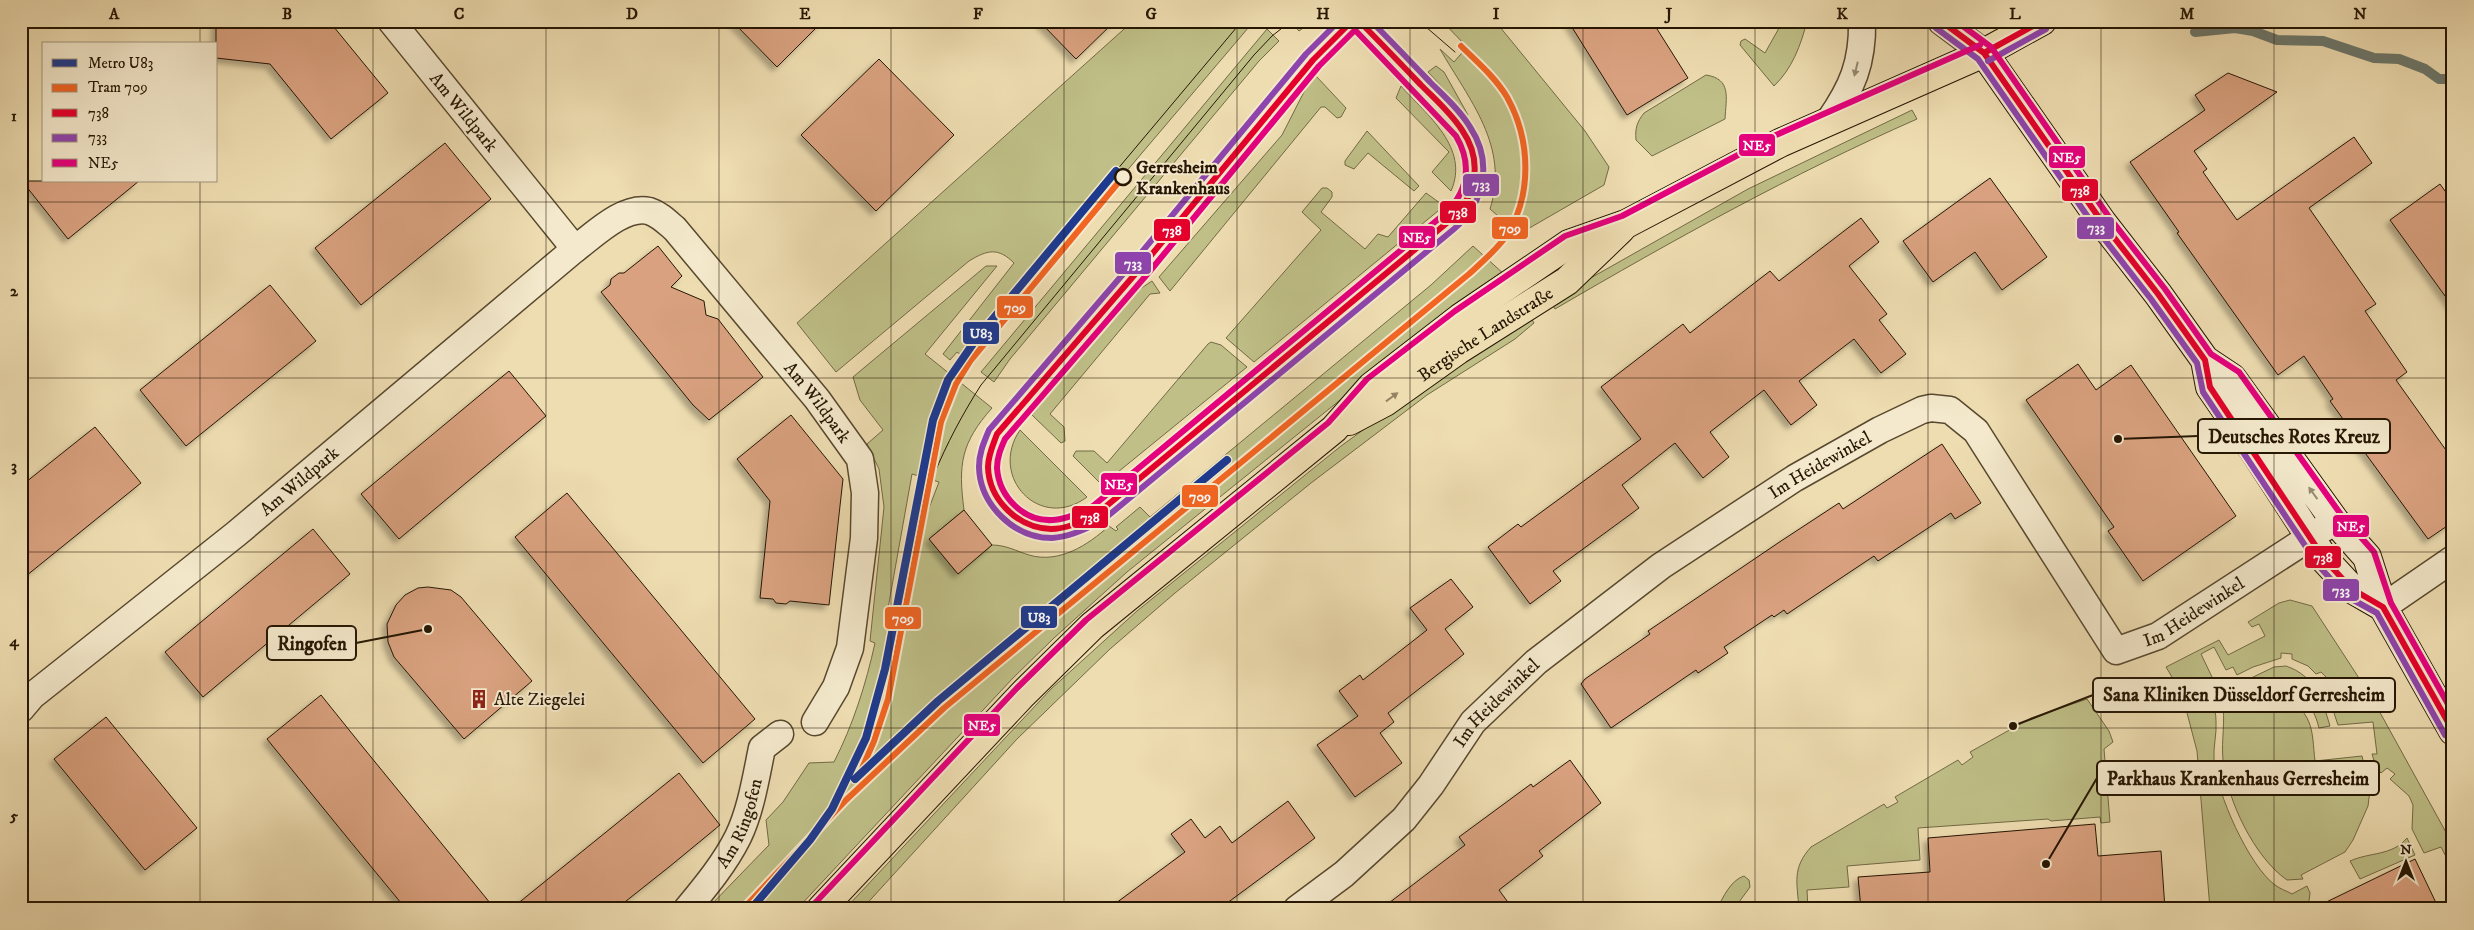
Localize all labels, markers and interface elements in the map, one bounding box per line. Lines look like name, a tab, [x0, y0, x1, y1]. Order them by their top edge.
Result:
text: A	[108, 4, 120, 24]
text: B	[282, 4, 292, 24]
text: C	[454, 4, 464, 24]
text: D	[626, 4, 638, 24]
text: E	[799, 4, 811, 24]
text: F	[973, 4, 983, 24]
text: G	[1145, 4, 1157, 24]
text: H	[1316, 4, 1330, 24]
text: I	[1493, 4, 1500, 24]
text: J	[1664, 4, 1673, 24]
text: K	[1836, 4, 1848, 24]
text: L	[2009, 4, 2021, 24]
text: M	[2180, 4, 2195, 24]
text: N	[2353, 4, 2367, 24]
legend	[42, 42, 218, 182]
text: Metro U83	[88, 54, 153, 73]
one-way arrow	[1852, 62, 1860, 77]
street label: Am Wildpark	[424, 68, 502, 157]
text: Tram 709	[88, 78, 148, 97]
text: 738	[88, 104, 109, 123]
text: 1	[11, 106, 17, 126]
text: 733	[88, 128, 107, 147]
line badge: NE5	[1738, 133, 1776, 157]
text: NE5	[1743, 137, 1771, 155]
line badge: NE5	[2048, 145, 2086, 169]
text: NE5	[2053, 149, 2081, 167]
text: NE5	[88, 154, 119, 173]
place label: Gerresheim Krankenhaus	[1136, 157, 1230, 200]
marker: Gerresheim Krankenhaus	[1114, 168, 1132, 186]
line badge: 733	[1462, 173, 1500, 197]
text: 733	[1472, 176, 1490, 194]
line badge: 738	[2061, 178, 2099, 202]
text: 738	[2070, 182, 2090, 200]
line badge: 738	[1439, 200, 1477, 224]
text: 738	[1448, 204, 1468, 222]
line badge: 709	[1491, 216, 1529, 240]
line badge: 733	[2076, 216, 2115, 240]
line badge: 738	[1153, 218, 1191, 242]
text: 733	[2087, 219, 2105, 237]
text: 709	[1499, 220, 1521, 238]
text: 738	[1162, 222, 1182, 240]
line badge: NE5	[1398, 225, 1436, 249]
text: NE5	[1403, 229, 1431, 247]
line badge: 733	[1114, 251, 1152, 275]
text: 733	[1124, 255, 1142, 273]
text: 2	[10, 281, 19, 301]
street label: Bergische Landstraße	[1414, 283, 1557, 387]
line badge: 709	[996, 295, 1034, 319]
text: 709	[1004, 299, 1026, 317]
line badge: U83	[962, 321, 1000, 345]
text: U83	[969, 325, 993, 343]
street label: Am Wildpark	[779, 358, 855, 448]
one-way arrow	[1385, 392, 1399, 402]
callout: Deutsches Rotes Kreuz	[2198, 419, 2390, 453]
text: Deutsches Rotes Kreuz	[2208, 426, 2381, 449]
street label: Im Heidewinkel	[1765, 427, 1876, 504]
street label: Am Wildpark	[256, 442, 344, 521]
text: 3	[11, 456, 17, 476]
line badge: NE5	[1100, 472, 1138, 496]
text: NE5	[1105, 476, 1133, 494]
line badge: 709	[1181, 484, 1219, 508]
one-way arrow	[2308, 487, 2319, 500]
text: 709	[1189, 488, 1211, 506]
line badge: 738	[1071, 505, 1109, 529]
text: 738	[1080, 509, 1100, 527]
line badge: NE5	[2332, 514, 2370, 538]
text: NE5	[2337, 518, 2365, 536]
line badge: 738	[2304, 545, 2342, 569]
text: 738	[2313, 549, 2333, 567]
street label: Im Heidewinkel	[2141, 573, 2249, 652]
line badge: 733	[2322, 578, 2360, 602]
text: 733	[2332, 582, 2350, 600]
line badge: U83	[1020, 605, 1058, 629]
line badge: 709	[884, 606, 922, 630]
text: U83	[1027, 609, 1051, 627]
text: 709	[892, 610, 914, 628]
callout: Ringofen	[267, 626, 356, 660]
text: 4	[8, 631, 19, 651]
text: Ringofen	[277, 633, 348, 656]
street label: Im Heidewinkel	[1449, 654, 1545, 752]
callout: Sana Kliniken Düsseldorf Gerresheim	[2093, 678, 2395, 712]
text: Sana Kliniken Düsseldorf Gerresheim	[2103, 684, 2386, 707]
building icon: Alte Ziegelei	[468, 688, 490, 710]
place label: Alte Ziegelei	[494, 689, 585, 711]
line badge: NE5	[963, 713, 1001, 737]
text: NE5	[968, 717, 996, 735]
callout: Parkhaus Krankenhaus Gerresheim	[2097, 761, 2379, 795]
text: Parkhaus Krankenhaus Gerresheim	[2107, 768, 2370, 791]
street label: Am Ringofen	[712, 776, 768, 873]
text: 5	[9, 806, 18, 826]
north arrow	[2382, 838, 2432, 888]
text: N	[2400, 841, 2412, 859]

